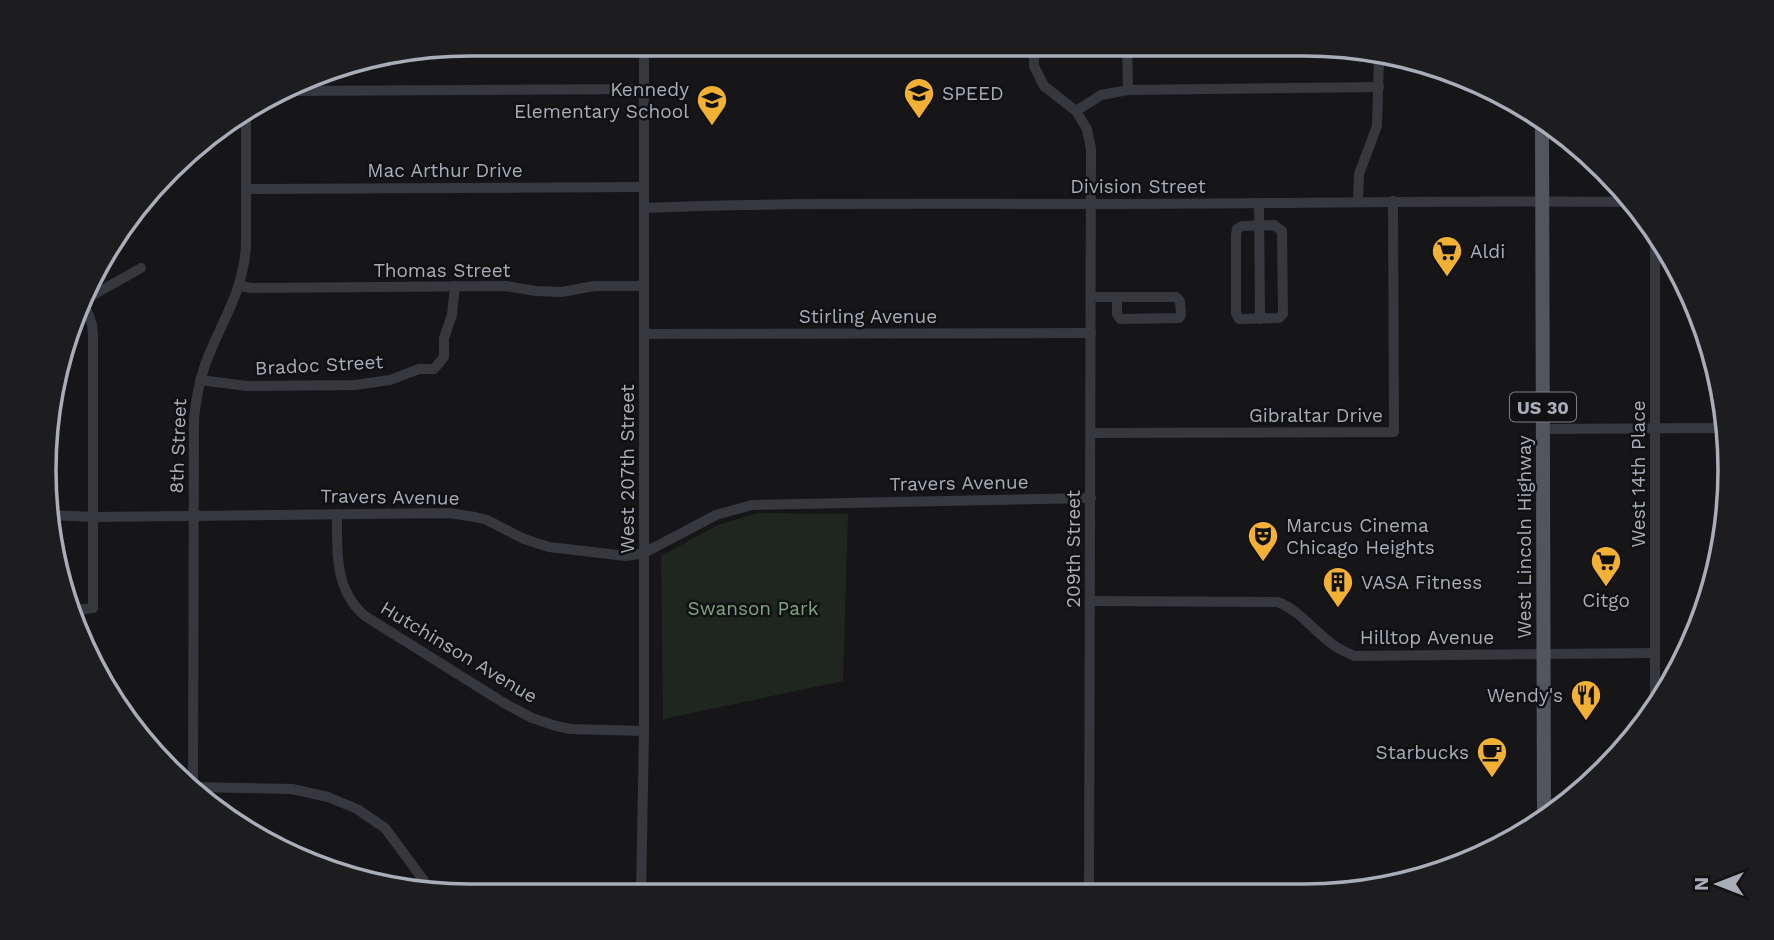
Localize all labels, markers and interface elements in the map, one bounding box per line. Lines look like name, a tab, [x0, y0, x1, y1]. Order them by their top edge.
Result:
school or university icon: SPEED	[902, 76, 936, 120]
place label: Kennedy Elementary School	[514, 78, 689, 123]
place label: SPEED	[942, 82, 1004, 105]
school or university icon: Kennedy Elementary School	[695, 83, 729, 127]
street label: Mac Arthur Drive	[367, 159, 523, 182]
street label: Division Street	[1070, 175, 1206, 198]
supermarket icon: Aldi	[1430, 234, 1464, 278]
place label: Aldi	[1470, 240, 1505, 263]
street label: Thomas Street	[374, 259, 510, 282]
street label: Stirling Avenue	[799, 305, 937, 328]
street label: Bradoc Street	[254, 350, 384, 380]
street label: West 207th Street	[616, 384, 639, 554]
road number: US 30	[1510, 393, 1576, 422]
street label: 8th Street	[165, 398, 191, 494]
street label: West 14th Place	[1627, 400, 1650, 548]
street label: Gibraltar Drive	[1249, 404, 1383, 427]
street label: West Lincoln Highway	[1513, 435, 1536, 639]
street label: Travers Avenue	[889, 470, 1029, 496]
street label: Travers Avenue	[320, 484, 460, 510]
street label: 209th Street	[1062, 490, 1085, 608]
place label: Marcus Cinema Chicago Heights	[1286, 514, 1435, 559]
theatre icon: Marcus Cinema Chicago Heights	[1246, 519, 1280, 563]
supermarket icon: Citgo	[1589, 544, 1623, 588]
building icon: VASA Fitness	[1321, 565, 1355, 609]
place label: VASA Fitness	[1361, 571, 1482, 594]
place label: Citgo	[1582, 589, 1630, 612]
street label: Hutchinson Avenue	[376, 596, 542, 708]
park label: Swanson Park	[688, 597, 819, 620]
street label: Hilltop Avenue	[1360, 626, 1494, 649]
restaurant icon: Wendy's	[1569, 678, 1603, 722]
place label: Wendy's	[1487, 684, 1563, 707]
cafe icon: Starbucks	[1475, 735, 1509, 779]
place label: Starbucks	[1376, 741, 1469, 764]
north arrow	[1683, 849, 1753, 919]
text: N	[1690, 877, 1713, 891]

